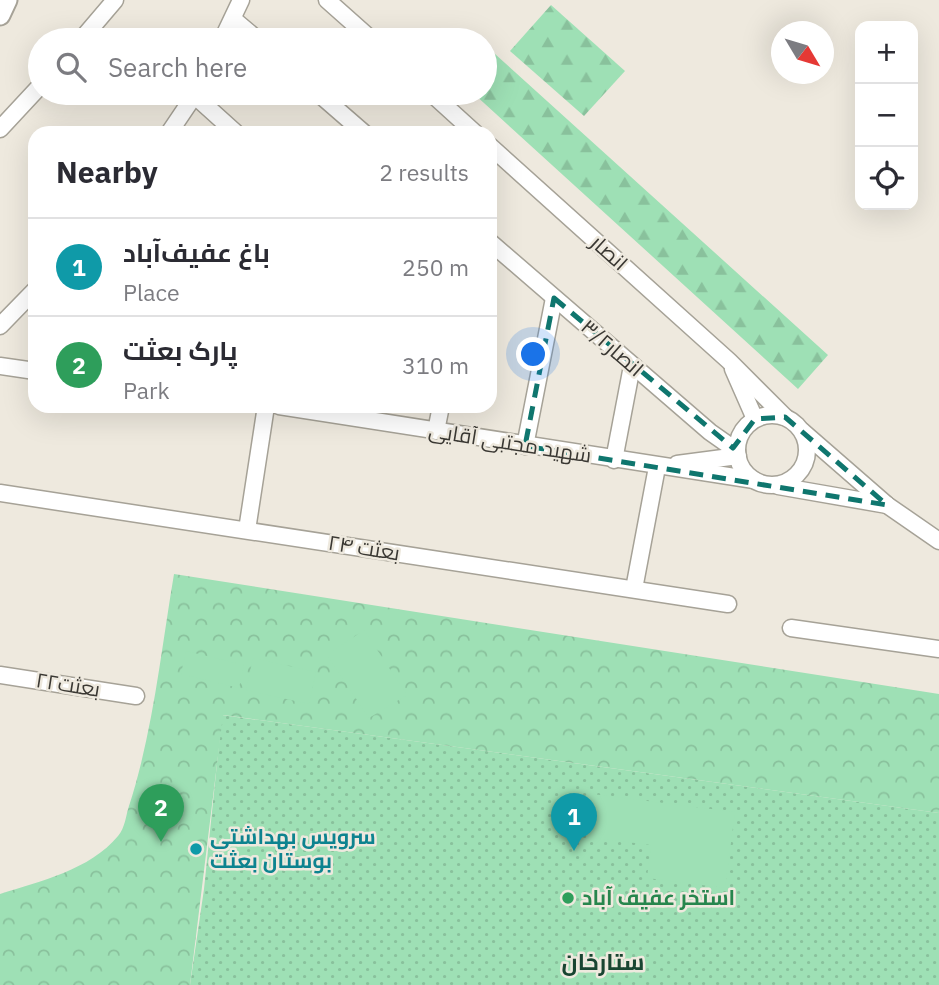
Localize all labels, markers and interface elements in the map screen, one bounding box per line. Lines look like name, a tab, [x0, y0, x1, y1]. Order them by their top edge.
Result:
north arrow	[771, 21, 834, 84]
map controls	[855, 21, 918, 210]
button: +	[855, 21, 918, 84]
search box	[28, 28, 497, 105]
icon: search	[52, 48, 90, 86]
text: Search here	[108, 50, 247, 84]
button: −	[855, 84, 918, 147]
button: locate	[855, 147, 918, 210]
text: Nearby	[56, 152, 158, 191]
text: 2 results	[379, 157, 469, 187]
street label: انصار	[584, 228, 634, 276]
text: باغ عفیف‌آباد	[123, 235, 270, 269]
text: 1	[72, 252, 86, 282]
text: 250 m	[402, 252, 469, 282]
text: Place	[123, 277, 180, 307]
street label: انصار۳/۲	[575, 312, 650, 382]
text: پارک بعثت	[123, 333, 238, 367]
your location	[516, 337, 550, 371]
text: 2	[72, 350, 86, 380]
text: 310 m	[402, 350, 469, 380]
text: Park	[123, 375, 170, 405]
street label: شهید مجتبی آقایی	[427, 415, 594, 469]
street label: بعثت ۲۴	[326, 528, 402, 566]
street label: بعثت۲۲	[34, 665, 102, 703]
pin: 2	[138, 784, 184, 842]
pin: 1	[551, 793, 597, 851]
place label: سرویس بهداشتی بوستان بعثت	[210, 822, 376, 874]
marker: سرویس بهداشتی بوستان بعثت	[188, 841, 204, 857]
place label: استخر عفیف آباد	[582, 883, 735, 911]
marker: استخر عفیف آباد	[560, 890, 576, 906]
district label: ستارخان	[562, 946, 644, 976]

